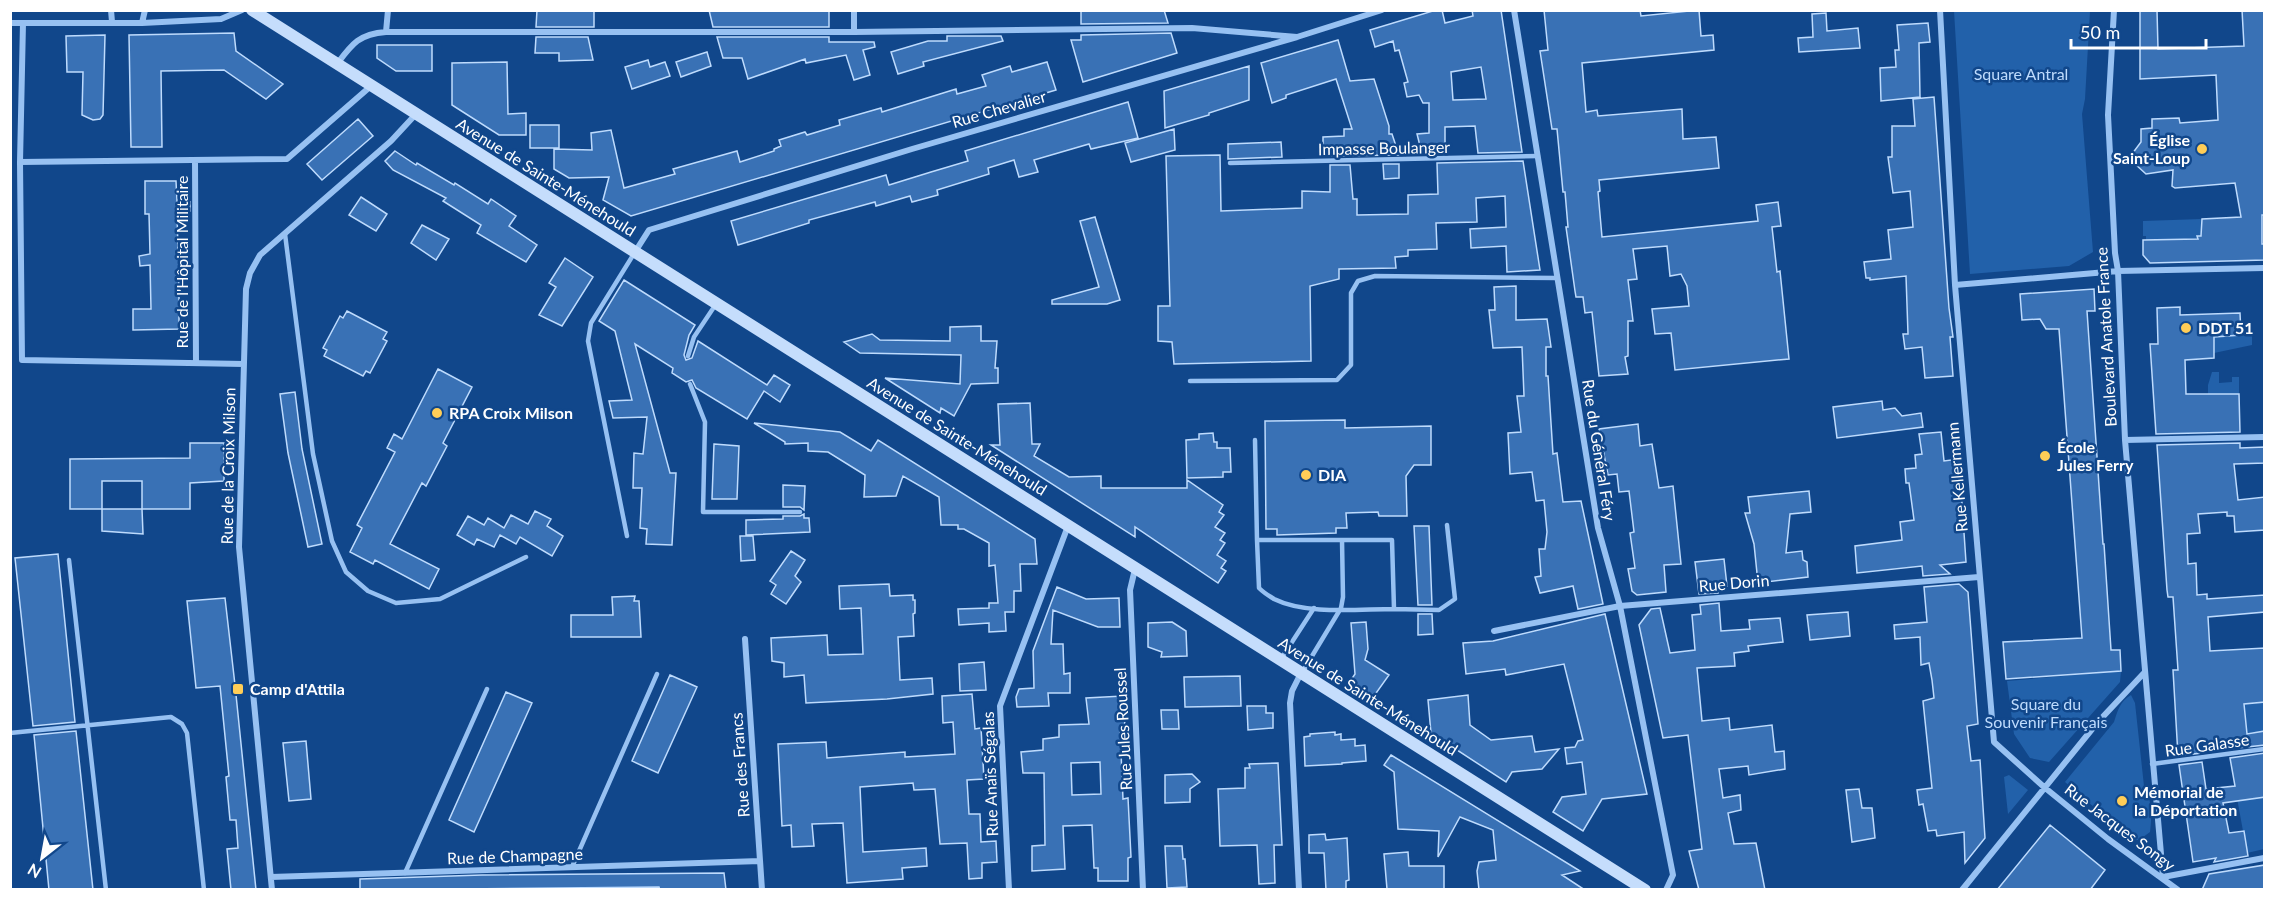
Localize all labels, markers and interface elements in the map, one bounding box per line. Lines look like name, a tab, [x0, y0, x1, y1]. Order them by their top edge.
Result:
scale bar	[2071, 12, 2206, 50]
text: 50 m	[2080, 21, 2120, 43]
park label: Square Antral	[1974, 64, 2068, 83]
street label: Rue Chevalier	[950, 86, 1048, 131]
street label: Avenue de Sainte-Ménehould	[453, 113, 639, 240]
place label: Église Saint-Loup	[2113, 130, 2190, 167]
street label: Impasse Boulanger	[1318, 137, 1450, 158]
marker: Église Saint-Loup	[2195, 142, 2209, 156]
street label: Rue de l'Hôpital Militaire	[172, 176, 191, 348]
street label: Boulevard Anatole France	[2091, 247, 2120, 427]
place label: DDT 51	[2198, 318, 2254, 337]
marker: DDT 51	[2179, 321, 2193, 335]
street label: Avenue de Sainte-Ménehould	[864, 372, 1050, 499]
street label: Rue du Général Féry	[1579, 378, 1620, 523]
street label: Rue de la Croix Milson	[217, 387, 238, 545]
place label: RPA Croix Milson	[449, 403, 573, 422]
marker: RPA Croix Milson	[430, 406, 444, 420]
street label: Rue Kellermann	[1942, 421, 1971, 533]
place label: École Jules Ferry	[2057, 437, 2134, 474]
marker: École Jules Ferry	[2038, 449, 2052, 463]
place label: DIA	[1318, 465, 1347, 484]
marker: DIA	[1299, 468, 1313, 482]
street label: Rue Dorin	[1698, 570, 1770, 595]
street label: Avenue de Sainte-Ménehould	[1275, 632, 1461, 759]
street label: Rue Jules Roussel	[1110, 667, 1135, 791]
place label: Camp d'Attila	[250, 679, 345, 698]
marker: Camp d'Attila	[231, 682, 245, 696]
park label: Square du Souvenir Français	[1985, 694, 2107, 731]
street label: Rue Anaïs Ségalas	[978, 711, 1001, 837]
street label: Rue des Francs	[726, 712, 753, 818]
street label: Rue Galasse	[2164, 729, 2250, 760]
street label: Rue Jacques Songy	[2061, 779, 2180, 875]
place label: Mémorial de la Déportation	[2134, 782, 2237, 819]
marker: Mémorial de la Déportation	[2115, 794, 2129, 808]
north arrow	[12, 828, 72, 888]
street label: Rue de Champagne	[447, 844, 583, 867]
text: N	[24, 860, 44, 883]

